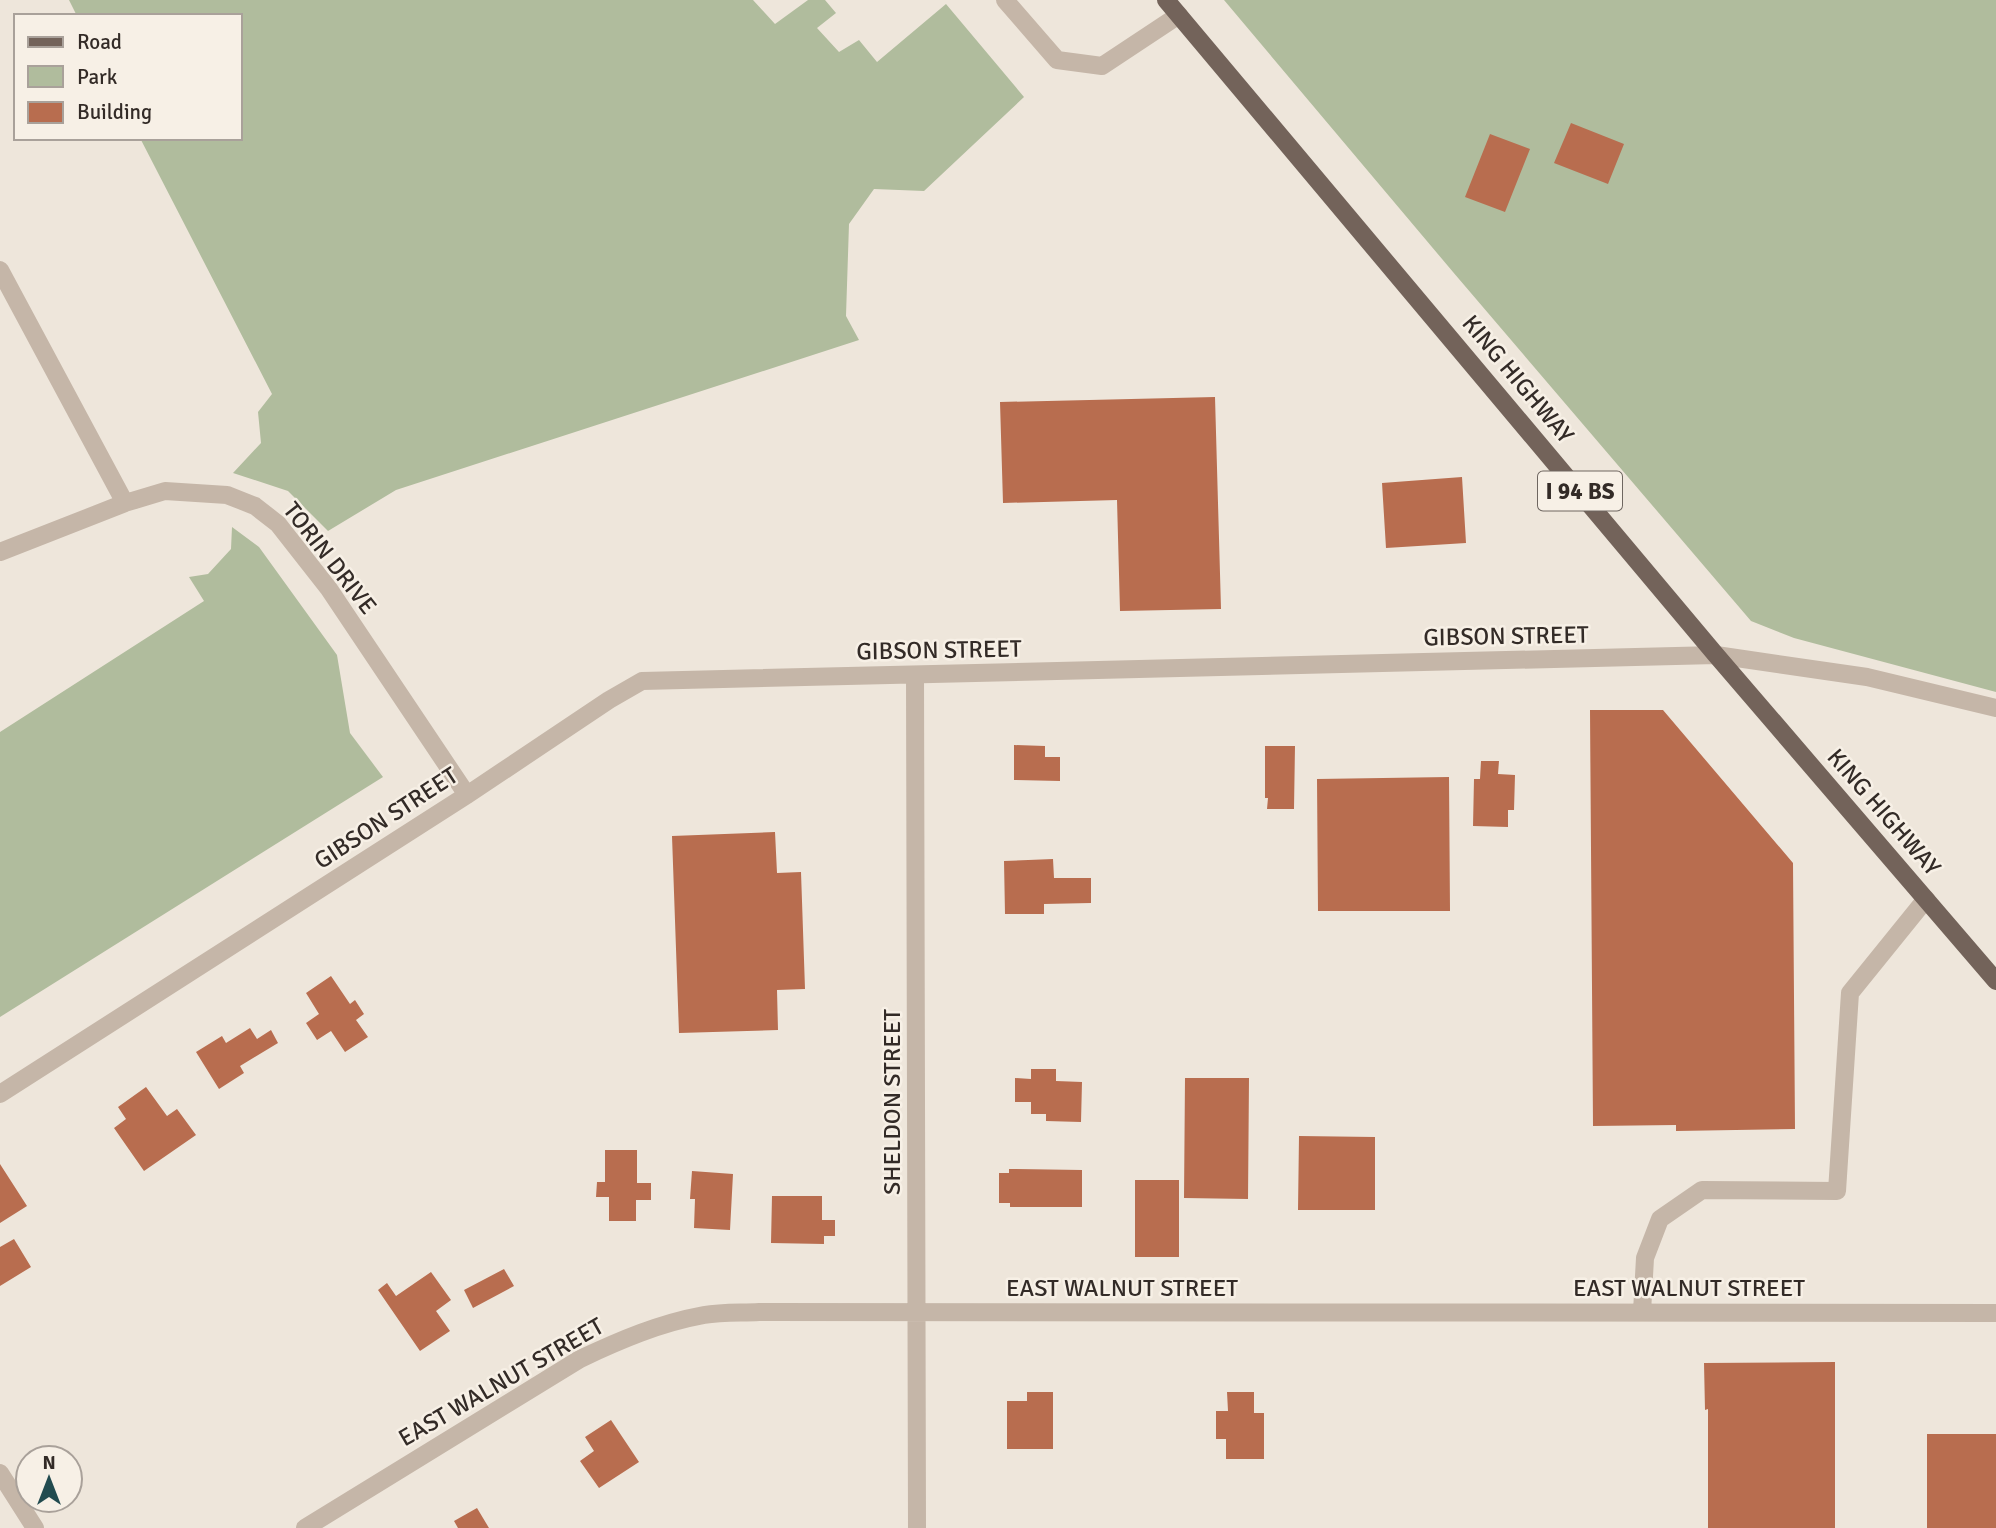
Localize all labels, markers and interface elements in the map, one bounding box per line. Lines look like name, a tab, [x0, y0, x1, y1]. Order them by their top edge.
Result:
legend	[14, 14, 242, 140]
text: Road	[77, 29, 122, 55]
text: Park	[77, 64, 118, 90]
text: Building	[77, 99, 152, 125]
street label: KING HIGHWAY	[1456, 309, 1580, 449]
road number: I 94 BS	[1538, 471, 1622, 510]
street label: TORIN DRIVE	[277, 496, 383, 620]
street label: GIBSON STREET	[1423, 620, 1589, 652]
street label: GIBSON STREET	[856, 634, 1022, 666]
street label: KING HIGHWAY	[1821, 742, 1947, 882]
street label: GIBSON STREET	[308, 760, 464, 876]
street label: SHELDON STREET	[877, 1009, 907, 1195]
street label: EAST WALNUT STREET	[1006, 1273, 1238, 1303]
street label: EAST WALNUT STREET	[1573, 1273, 1805, 1303]
street label: EAST WALNUT STREET	[393, 1311, 609, 1453]
north arrow	[14, 1444, 84, 1514]
text: N	[42, 1451, 56, 1475]

